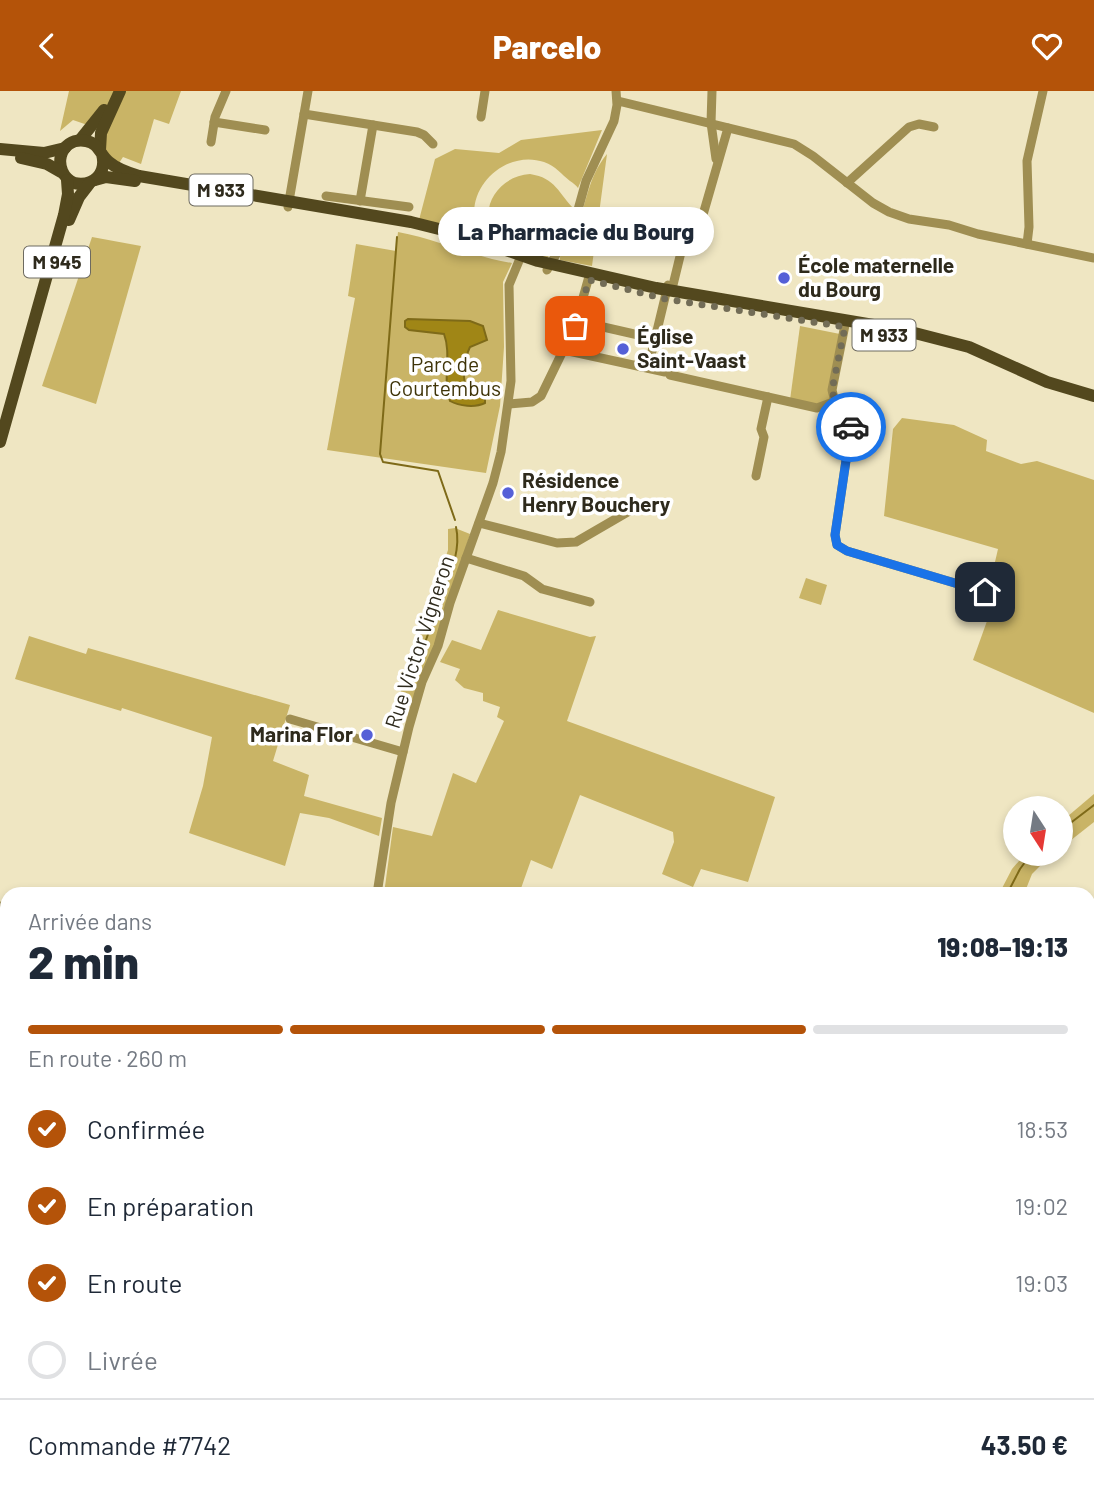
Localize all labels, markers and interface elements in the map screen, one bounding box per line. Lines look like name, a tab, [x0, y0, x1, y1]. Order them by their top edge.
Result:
icon: back	[28, 27, 66, 65]
text: Parcelo	[493, 27, 601, 65]
icon: heart	[1028, 27, 1066, 65]
road number: M 933	[190, 174, 252, 205]
callout: La Pharmacie du Bourg	[437, 207, 713, 256]
text: La Pharmacie du Bourg	[458, 217, 694, 245]
road number: M 945	[24, 246, 90, 277]
place label: École maternelle du Bourg	[798, 252, 954, 301]
marker: École maternelle du Bourg	[776, 270, 792, 286]
pin	[545, 296, 605, 356]
icon: bag	[556, 307, 594, 345]
road number: M 933	[852, 319, 916, 351]
place label: Église Saint-Vaast	[637, 323, 746, 372]
marker: Église Saint-Vaast	[615, 341, 631, 357]
park label: Parc de Courtembus	[389, 351, 501, 400]
courier	[816, 392, 886, 462]
icon: car	[832, 408, 870, 446]
place label: Résidence Henry Bouchery	[522, 467, 671, 516]
marker: Résidence Henry Bouchery	[500, 485, 516, 501]
street label: Rue Victor Vigneron	[379, 552, 458, 731]
pin	[955, 562, 1015, 622]
icon: home	[966, 573, 1004, 611]
place label: Marina Flor	[250, 721, 353, 746]
marker: Marina Flor	[359, 727, 375, 743]
north arrow	[1003, 796, 1073, 866]
map controls	[1003, 796, 1073, 866]
text: Arrivée dans	[28, 907, 152, 935]
text: 19:08–19:13	[937, 931, 1068, 962]
text: 2 min	[28, 933, 139, 988]
text: En route · 260 m	[28, 1044, 187, 1072]
icon: check	[28, 1110, 66, 1148]
text: Confirmée	[87, 1113, 205, 1144]
text: 18:53	[1017, 1115, 1068, 1143]
icon: check	[28, 1187, 66, 1225]
text: En préparation	[87, 1190, 254, 1221]
text: 19:02	[1015, 1192, 1068, 1220]
icon: check	[28, 1264, 66, 1302]
text: En route	[87, 1267, 182, 1298]
text: 19:03	[1015, 1269, 1068, 1297]
text: Livrée	[87, 1344, 158, 1375]
text: Commande #7742	[28, 1429, 231, 1460]
text: 43.50 €	[981, 1429, 1068, 1460]

